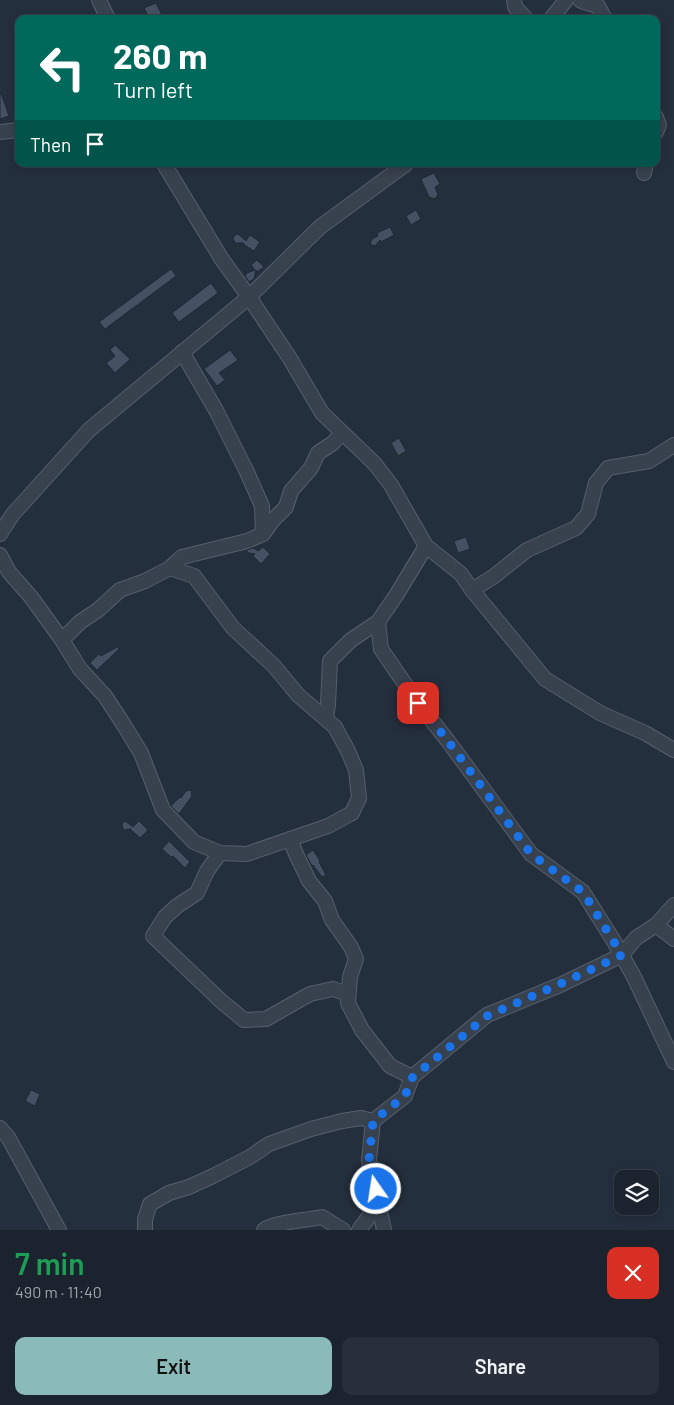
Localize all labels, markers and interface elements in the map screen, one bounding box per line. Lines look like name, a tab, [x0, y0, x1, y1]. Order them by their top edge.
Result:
text: 260 m	[113, 34, 208, 76]
icon: left	[30, 35, 95, 100]
text: Turn left	[113, 76, 193, 102]
icon: arrive	[81, 130, 109, 158]
text: Then	[30, 133, 71, 156]
pin	[397, 682, 439, 724]
icon: arrive	[404, 689, 432, 717]
position arrow	[349, 1162, 401, 1214]
map controls	[614, 1170, 659, 1215]
button: layers	[614, 1170, 659, 1215]
text: 7 min	[15, 1245, 84, 1281]
button: close	[607, 1247, 659, 1299]
text: 490 m · 11:40	[15, 1282, 102, 1301]
button: Exit	[15, 1337, 332, 1395]
button: Share	[342, 1337, 659, 1395]

